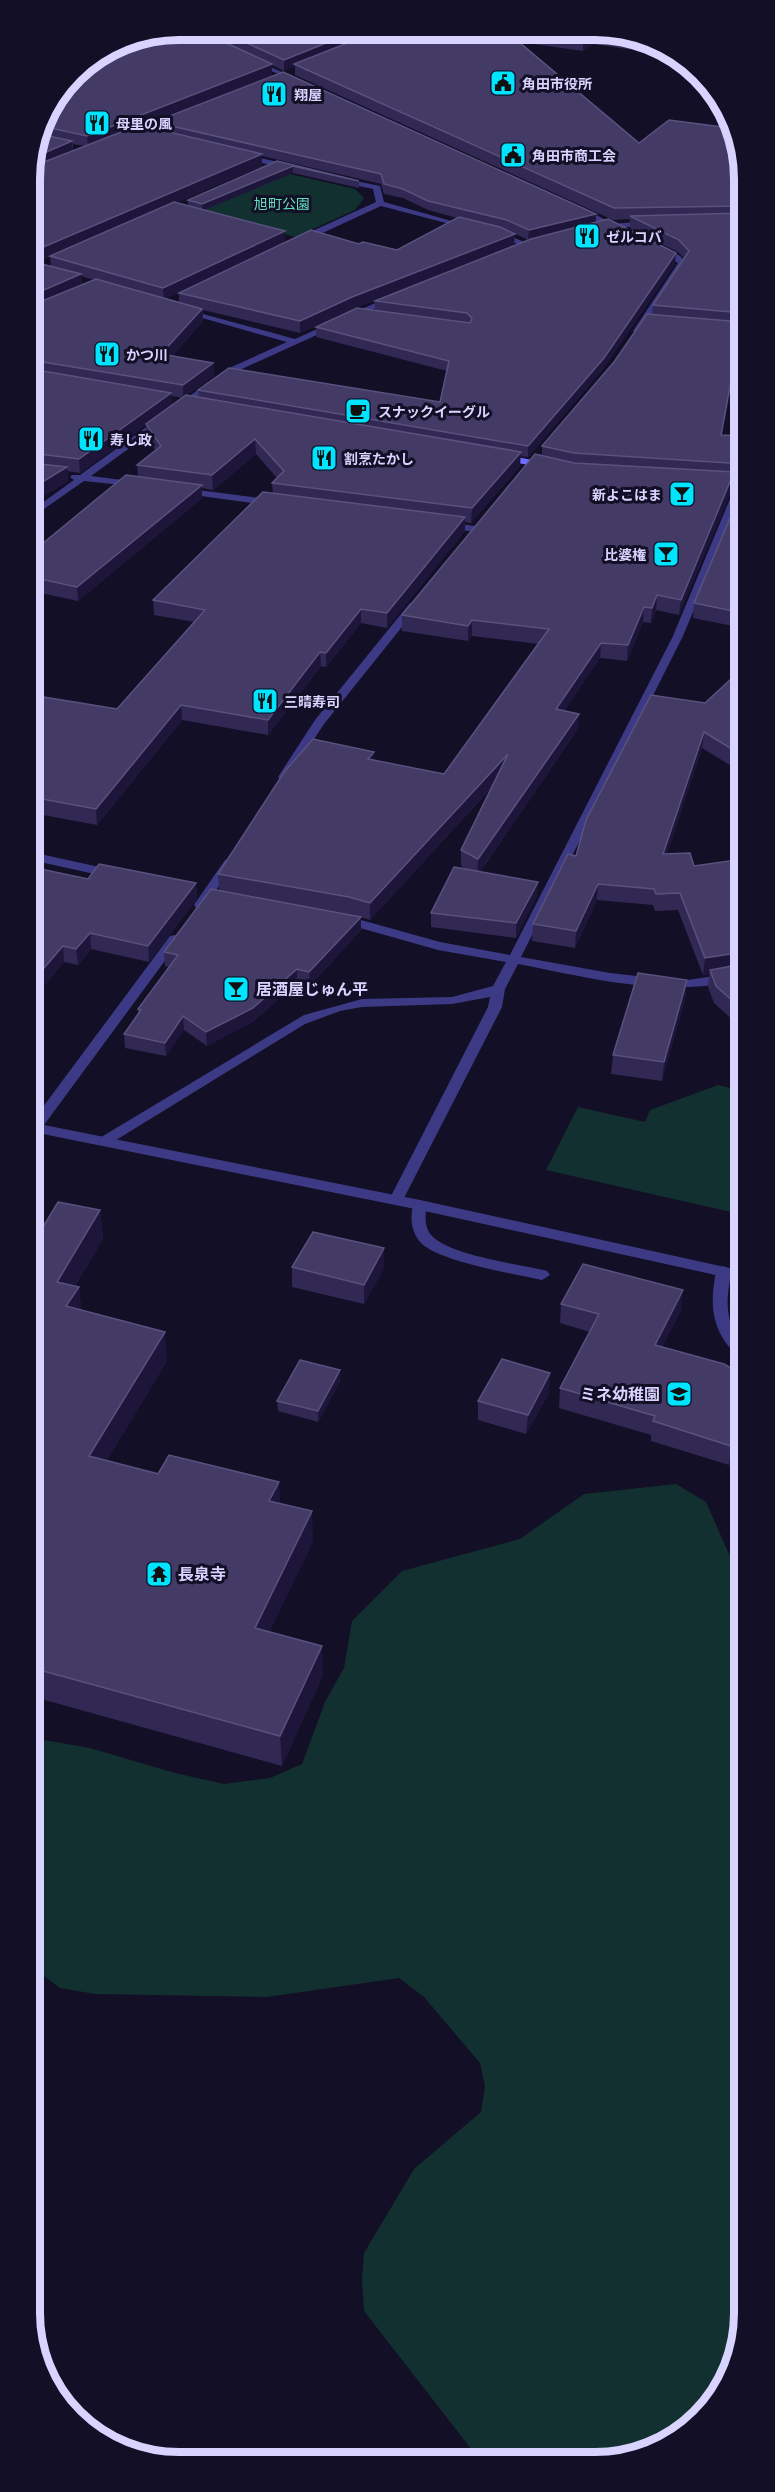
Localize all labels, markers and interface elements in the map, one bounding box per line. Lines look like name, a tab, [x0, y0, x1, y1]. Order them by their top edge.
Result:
public building icon: 角田市役所	[488, 68, 518, 98]
place label: 角田市役所	[522, 75, 592, 92]
restaurant icon: 翔屋	[259, 79, 289, 109]
place label: 翔屋	[294, 86, 322, 103]
restaurant icon: 母里の風	[82, 108, 112, 138]
place label: 母里の風	[116, 115, 172, 132]
public building icon: 角田市商工会	[498, 140, 528, 170]
place label: 角田市商工会	[532, 147, 616, 164]
park label: 旭町公園	[254, 195, 310, 212]
restaurant icon: ゼルコバ	[572, 221, 602, 251]
place label: ゼルコバ	[606, 228, 662, 245]
restaurant icon: かつ川	[92, 339, 122, 369]
place label: かつ川	[126, 346, 168, 363]
cafe icon: スナックイーグル	[343, 396, 373, 426]
place label: スナックイーグル	[378, 403, 490, 420]
restaurant icon: 寿し政	[76, 424, 106, 454]
place label: 寿し政	[110, 431, 152, 448]
restaurant icon: 割烹たかし	[309, 443, 339, 473]
place label: 割烹たかし	[344, 450, 414, 467]
bar icon: 新よこはま	[667, 479, 697, 509]
place label: 新よこはま	[592, 486, 662, 503]
bar icon: 比婆権	[651, 539, 681, 569]
place label: 比婆権	[604, 546, 646, 563]
restaurant icon: 三晴寿司	[250, 686, 280, 716]
place label: 三晴寿司	[284, 693, 340, 710]
bar icon: 居酒屋じゅん平	[221, 974, 251, 1004]
place label: 居酒屋じゅん平	[256, 979, 368, 999]
school or university icon: ミネ幼稚園	[664, 1379, 694, 1409]
place label: ミネ幼稚園	[580, 1384, 660, 1404]
temple icon: 長泉寺	[144, 1559, 174, 1589]
place label: 長泉寺	[178, 1564, 226, 1584]

